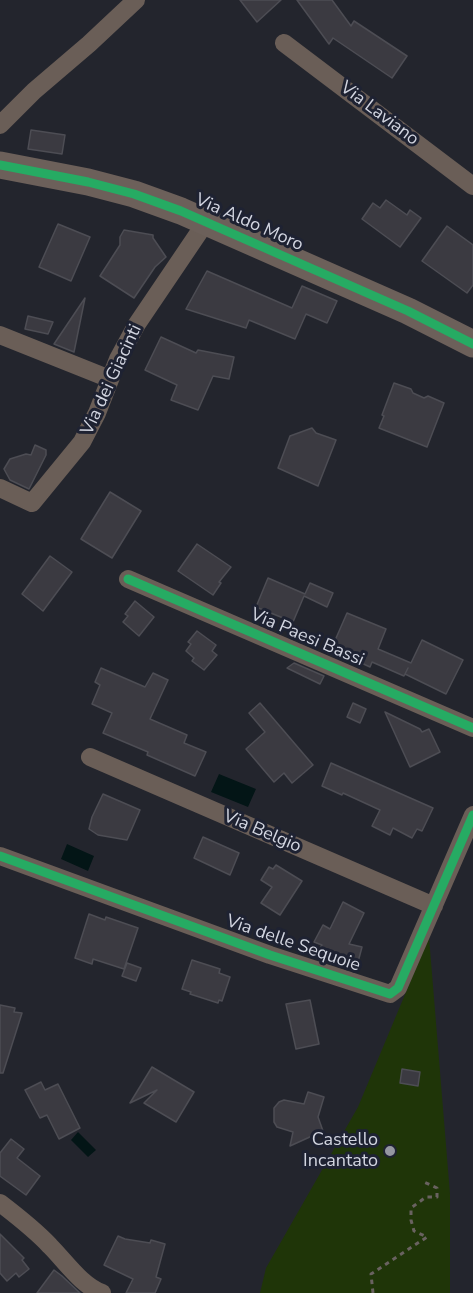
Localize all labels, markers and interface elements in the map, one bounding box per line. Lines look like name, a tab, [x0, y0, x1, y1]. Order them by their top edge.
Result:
street label: Via Laviano	[335, 77, 423, 151]
street label: Via Aldo Moro	[192, 190, 306, 256]
street label: Via dei Giacinti	[77, 321, 147, 439]
street label: Via Paesi Bassi	[247, 604, 367, 672]
street label: Via Belgio	[220, 806, 304, 858]
street label: Via delle Sequoie	[223, 911, 363, 977]
place label: Castello Incantato	[303, 1130, 378, 1172]
marker: Castello Incantato	[383, 1144, 397, 1158]

